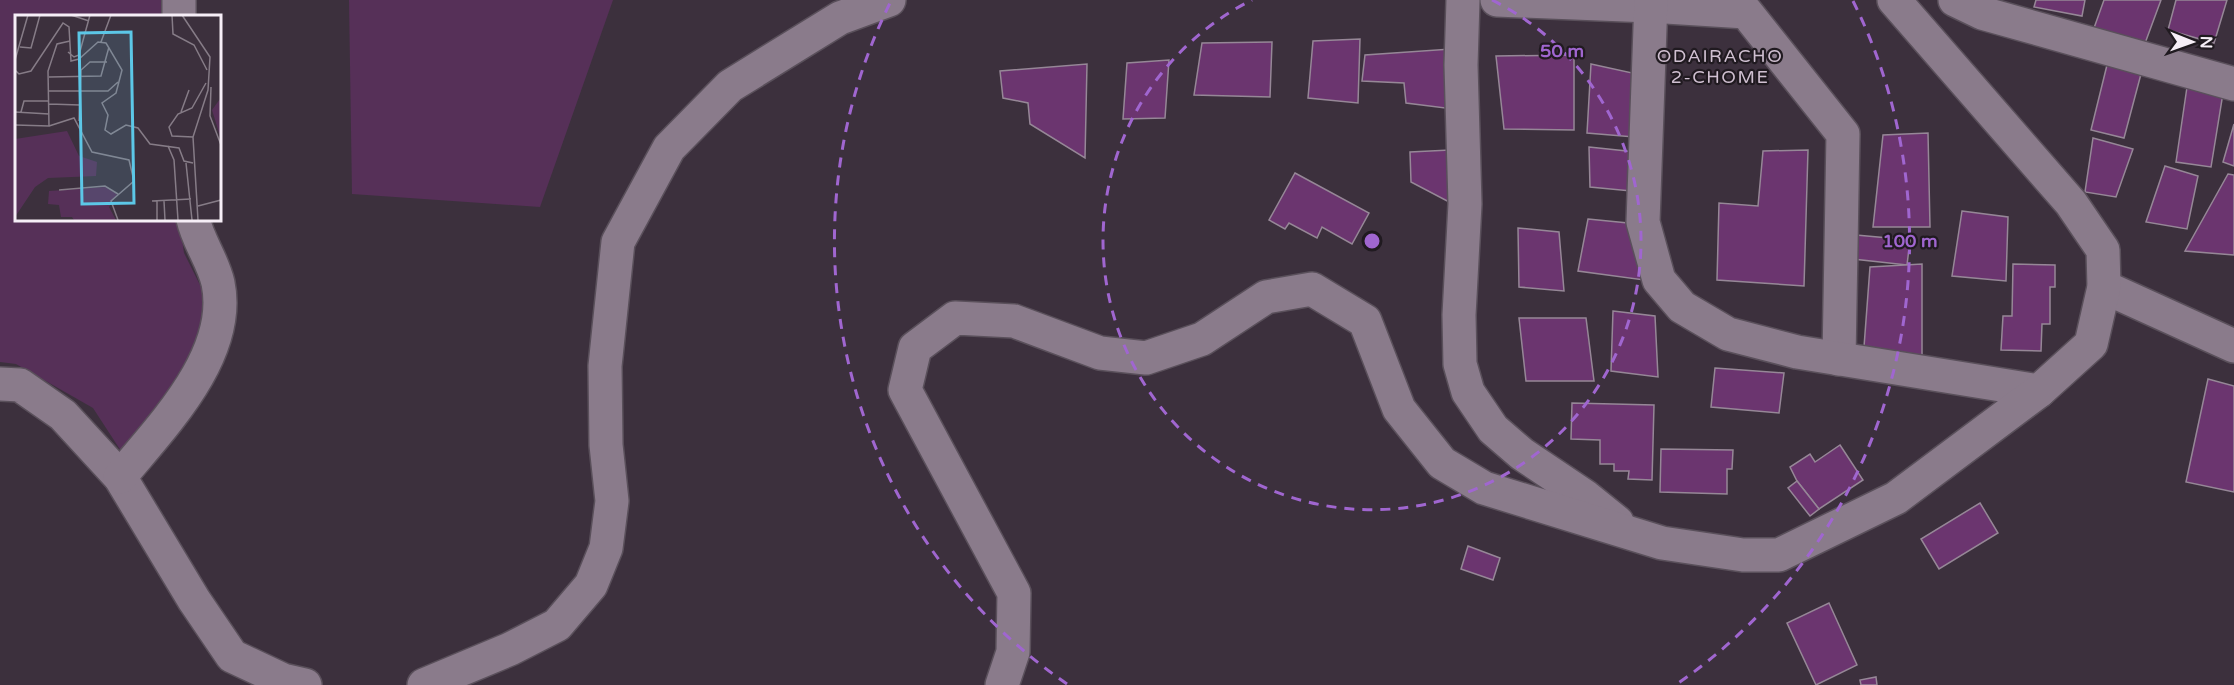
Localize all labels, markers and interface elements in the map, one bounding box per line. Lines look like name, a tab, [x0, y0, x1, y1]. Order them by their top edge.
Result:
north arrow	[2162, 12, 2222, 72]
inset map	[15, 15, 220, 220]
text: N	[2196, 36, 2216, 49]
text: 50 m	[1540, 40, 1584, 62]
district label: ODAIRACHO 2-CHOME	[1657, 45, 1783, 88]
text: 100 m	[1882, 230, 1938, 252]
centre of rings	[1362, 231, 1382, 251]

